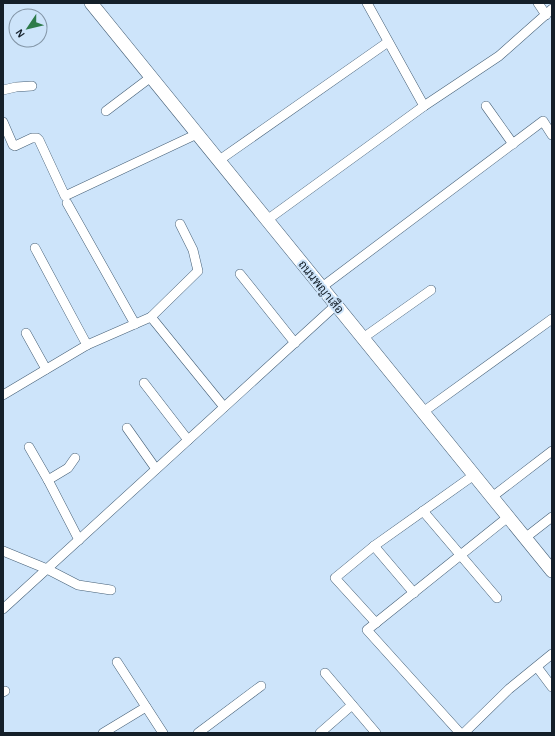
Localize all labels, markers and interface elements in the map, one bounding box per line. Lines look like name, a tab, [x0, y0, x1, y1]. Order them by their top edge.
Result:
north arrow	[8, 8, 48, 48]
text: N	[14, 27, 27, 40]
street label: ถนนพญาเสือ	[295, 258, 347, 316]

